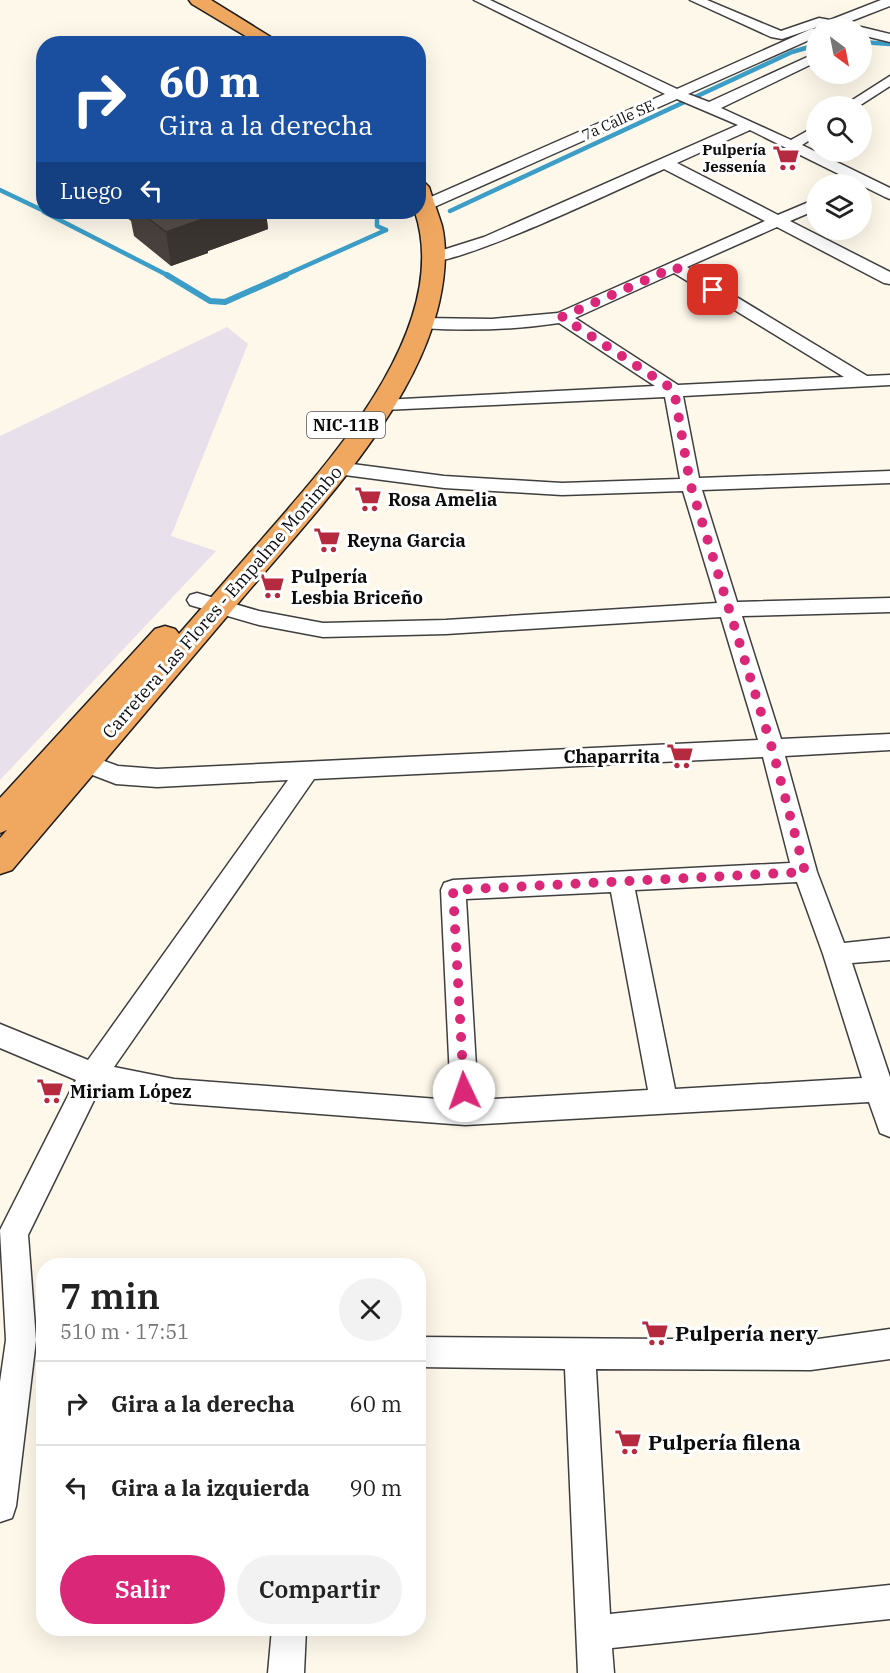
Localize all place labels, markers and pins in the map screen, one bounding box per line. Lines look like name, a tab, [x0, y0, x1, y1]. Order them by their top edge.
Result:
place label: Pulpería Jessenía	[702, 140, 766, 176]
supermarket icon: Pulpería Jessenía	[771, 143, 801, 173]
pin	[687, 264, 738, 315]
supermarket icon: Rosa Amelia	[353, 484, 383, 514]
place label: Rosa Amelia	[388, 488, 497, 511]
supermarket icon: Reyna Garcia	[312, 525, 342, 555]
place label: Reyna Garcia	[347, 529, 466, 552]
place label: Pulpería Lesbia Briceño	[291, 565, 423, 609]
supermarket icon: Pulpería Lesbia Briceño	[256, 571, 286, 601]
supermarket icon: Chaparrita	[665, 741, 695, 771]
place label: Chaparrita	[563, 745, 660, 768]
supermarket icon: Miriam López	[35, 1076, 65, 1106]
place label: Miriam López	[70, 1080, 192, 1103]
supermarket icon: Pulpería nery	[640, 1318, 670, 1348]
place label: Pulpería nery	[675, 1319, 818, 1347]
supermarket icon: Pulpería filena	[613, 1427, 643, 1457]
place label: Pulpería filena	[648, 1428, 801, 1456]

